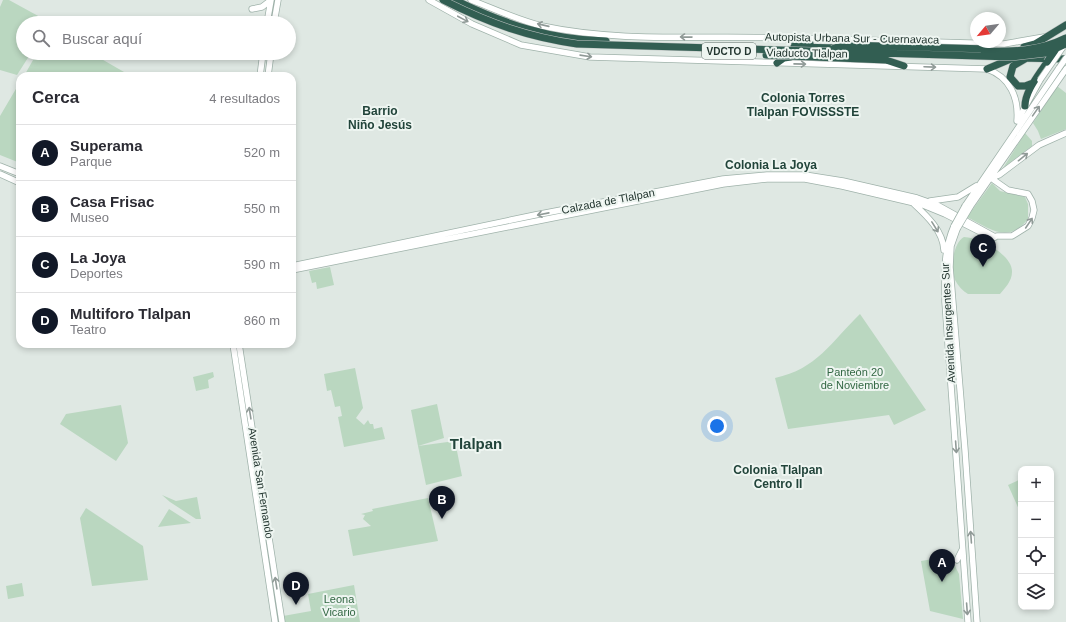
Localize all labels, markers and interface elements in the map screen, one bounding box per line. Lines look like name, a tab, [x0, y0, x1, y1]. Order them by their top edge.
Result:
north arrow	[970, 12, 1006, 48]
search box	[16, 16, 296, 60]
one-way arrow	[457, 16, 469, 23]
one-way arrow	[537, 21, 550, 29]
icon: search	[30, 27, 52, 49]
text: Buscar aquí	[62, 30, 142, 47]
street label: Autopista Urbana Sur - Cuernavaca	[765, 30, 940, 46]
one-way arrow	[680, 33, 693, 41]
road number: VDCTO D	[702, 43, 756, 59]
street label: Viaducto Tlalpan	[766, 46, 848, 60]
one-way arrow	[579, 53, 592, 60]
one-way arrow	[793, 60, 806, 68]
one-way arrow	[923, 63, 936, 70]
text: Cerca	[32, 88, 79, 107]
text: 4 resultados	[209, 91, 280, 106]
district label: Colonia Torres Tlalpan FOVISSSTE	[747, 91, 859, 119]
district label: Barrio Niño Jesús	[348, 104, 412, 132]
one-way arrow	[1032, 106, 1040, 117]
text: Superama	[70, 137, 143, 154]
text: A	[40, 145, 50, 160]
text: 520 m	[244, 145, 280, 160]
one-way arrow	[1018, 152, 1028, 161]
text: Parque	[70, 154, 112, 169]
district label: Colonia La Joya	[725, 158, 817, 172]
street label: Calzada de Tlalpan	[560, 186, 656, 216]
text: Casa Frisac	[70, 193, 154, 210]
text: B	[40, 201, 50, 216]
text: 550 m	[244, 201, 280, 216]
text: Museo	[70, 210, 109, 225]
one-way arrow	[537, 210, 550, 218]
one-way arrow	[1025, 217, 1033, 228]
one-way arrow	[931, 221, 939, 232]
pin: C	[970, 234, 996, 267]
text: La Joya	[70, 249, 126, 266]
text: C	[40, 257, 50, 272]
text: 590 m	[244, 257, 280, 272]
street label: Avenida Insurgentes Sur	[939, 262, 957, 383]
text: Deportes	[70, 266, 123, 281]
text: Multiforo Tlalpan	[70, 305, 191, 322]
text: D	[40, 313, 50, 328]
text: 860 m	[244, 313, 280, 328]
text: Teatro	[70, 322, 106, 337]
park label: Panteón 20 de Noviembre	[821, 366, 889, 391]
one-way arrow	[246, 407, 254, 420]
your location	[707, 416, 727, 436]
street label: Avenida San Fernando	[246, 427, 276, 539]
district label: Tlalpan	[450, 435, 502, 452]
one-way arrow	[952, 440, 959, 453]
district label: Colonia Tlalpan Centro II	[733, 463, 823, 491]
map controls	[1018, 466, 1054, 610]
button: +	[1018, 466, 1054, 502]
pin: B	[429, 486, 455, 519]
button: −	[1018, 502, 1054, 538]
one-way arrow	[967, 531, 974, 544]
button: locate	[1018, 538, 1054, 574]
pin: A	[929, 549, 955, 582]
pin: D	[283, 572, 309, 605]
button: layers	[1018, 574, 1054, 610]
one-way arrow	[272, 577, 280, 590]
park label: Leona Vicario	[322, 593, 356, 618]
one-way arrow	[964, 602, 971, 615]

